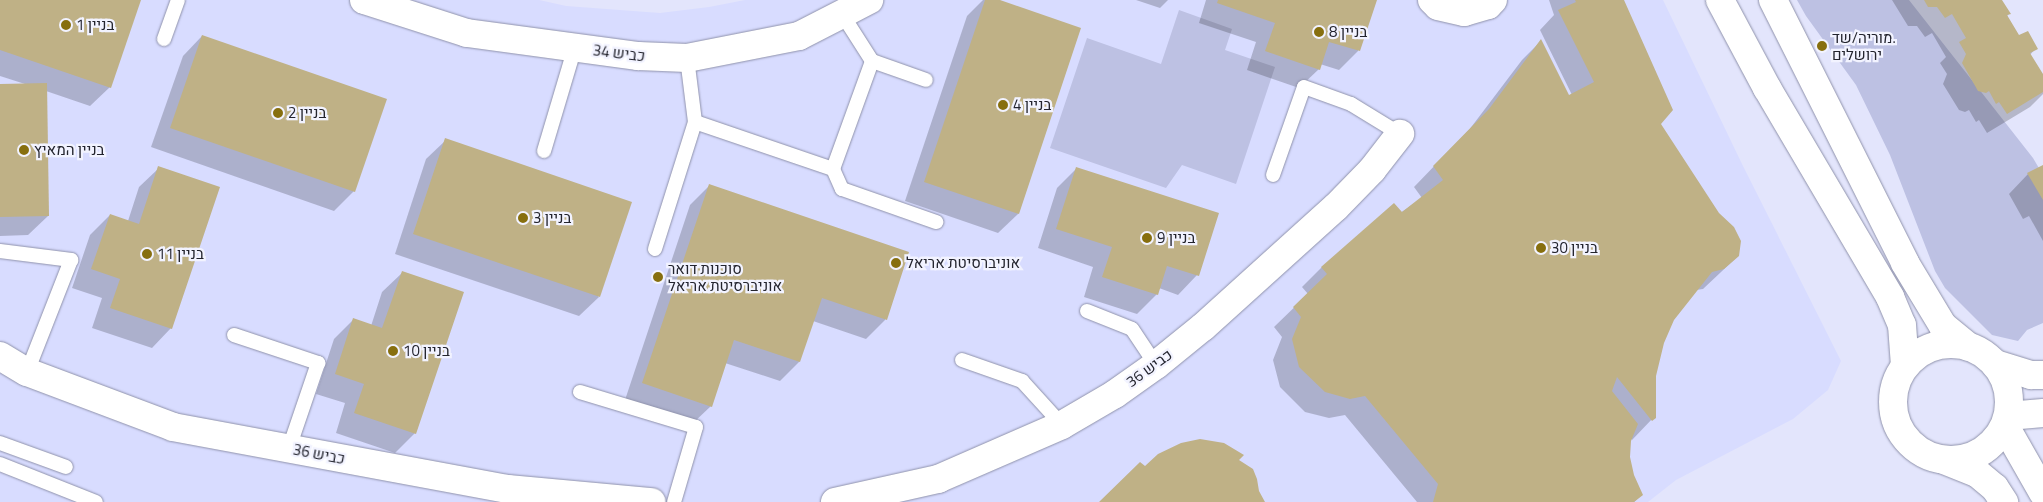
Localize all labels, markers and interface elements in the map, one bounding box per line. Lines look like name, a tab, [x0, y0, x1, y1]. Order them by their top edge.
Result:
place label: בניין 1	[76, 16, 114, 34]
marker: בניין 1	[60, 19, 72, 31]
place label: בניין 8	[1329, 23, 1367, 41]
marker: בניין 8	[1313, 26, 1325, 38]
place label: מוריה/שד. ירושלים	[1832, 28, 1896, 63]
marker: מוריה/שד. ירושלים	[1816, 40, 1828, 52]
street label: כביש 34	[592, 41, 646, 65]
place label: בניין 4	[1013, 96, 1051, 114]
marker: בניין 4	[997, 99, 1009, 111]
place label: בניין 2	[288, 104, 326, 122]
marker: בניין 2	[272, 107, 284, 119]
place label: בניין המאיץ	[34, 141, 105, 159]
marker: בניין המאיץ	[18, 144, 30, 156]
place label: בניין 3	[533, 209, 571, 227]
marker: בניין 3	[517, 212, 529, 224]
place label: בניין 9	[1157, 229, 1195, 247]
marker: בניין 9	[1141, 232, 1153, 244]
place label: בניין 30	[1551, 239, 1598, 257]
marker: בניין 30	[1535, 242, 1547, 254]
place label: בניין 11	[157, 245, 204, 263]
marker: בניין 11	[141, 248, 153, 260]
place label: אוניברסיטת אריאל	[906, 254, 1020, 272]
marker: אוניברסיטת אריאל	[890, 257, 902, 269]
place label: סוכנות דואר אוניברסיטת אריאל	[668, 259, 782, 294]
marker: סוכנות דואר אוניברסיטת אריאל	[652, 271, 664, 283]
place label: בניין 10	[403, 342, 450, 360]
marker: בניין 10	[387, 345, 399, 357]
street label: כביש 36	[1122, 345, 1176, 391]
street label: כביש 36	[292, 440, 346, 468]

